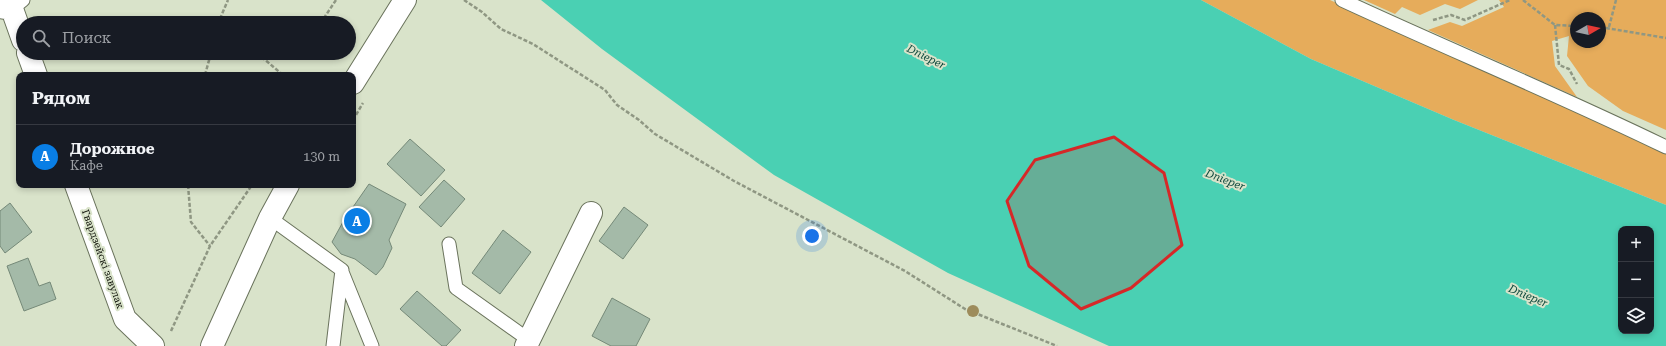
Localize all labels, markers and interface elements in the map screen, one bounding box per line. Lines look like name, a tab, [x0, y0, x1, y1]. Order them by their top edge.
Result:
north arrow	[1570, 12, 1606, 48]
search box	[16, 16, 356, 60]
icon: search	[30, 27, 52, 49]
text: Поиск	[62, 29, 111, 47]
water label: Dnieper	[904, 42, 948, 72]
text: Рядом	[32, 88, 90, 108]
text: Дорожное	[70, 140, 155, 158]
text: A	[40, 149, 50, 164]
text: 130 m	[303, 149, 340, 164]
text: Кафе	[70, 158, 103, 173]
water label: Dnieper	[1203, 166, 1247, 194]
pin: A	[344, 206, 370, 236]
street label: Гвардзейскі завулак	[80, 208, 126, 311]
your location	[802, 226, 822, 246]
map controls	[1618, 226, 1654, 334]
button: +	[1618, 226, 1654, 262]
button: −	[1618, 262, 1654, 298]
water label: Dnieper	[1506, 282, 1550, 310]
button: layers	[1618, 298, 1654, 334]

